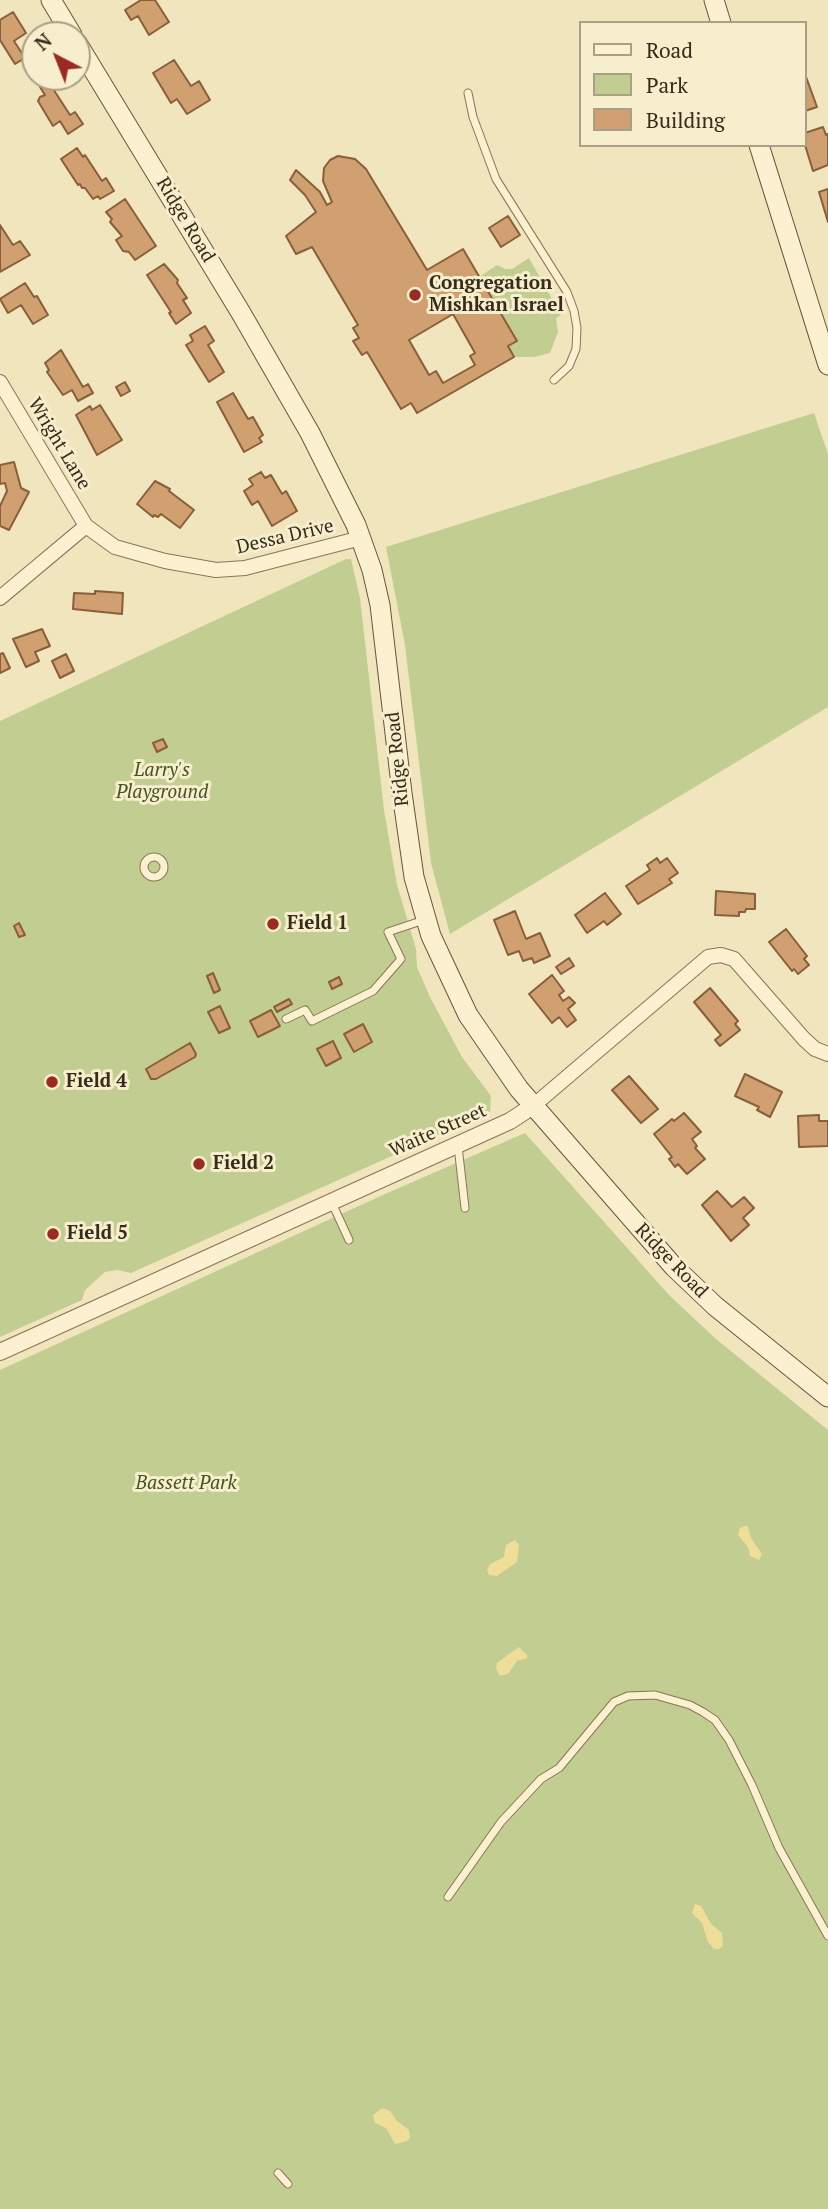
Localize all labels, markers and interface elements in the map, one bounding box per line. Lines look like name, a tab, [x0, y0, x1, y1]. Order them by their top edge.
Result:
north arrow	[21, 21, 91, 91]
legend	[580, 21, 807, 147]
text: N	[29, 27, 57, 56]
text: Road	[646, 36, 693, 64]
text: Park	[646, 71, 688, 99]
text: Building	[646, 106, 725, 134]
street label: Ridge Road	[151, 173, 219, 267]
place label: Congregation Mishkan Israel	[429, 273, 564, 317]
marker: Congregation Mishkan Israel	[407, 287, 423, 303]
street label: Wright Lane	[23, 394, 95, 494]
street label: Dessa Drive	[234, 515, 336, 559]
street label: Ridge Road	[382, 711, 414, 807]
park label: Larry's Playground	[116, 760, 208, 804]
place label: Field 1	[287, 913, 348, 935]
marker: Field 1	[265, 916, 281, 932]
place label: Field 4	[66, 1071, 127, 1093]
marker: Field 4	[44, 1074, 60, 1090]
street label: Waite Street	[386, 1099, 490, 1163]
place label: Field 2	[213, 1153, 274, 1175]
marker: Field 2	[191, 1156, 207, 1172]
street label: Ridge Road	[630, 1219, 712, 1303]
place label: Field 5	[67, 1223, 128, 1245]
marker: Field 5	[45, 1226, 61, 1242]
park label: Bassett Park	[135, 1473, 237, 1495]

